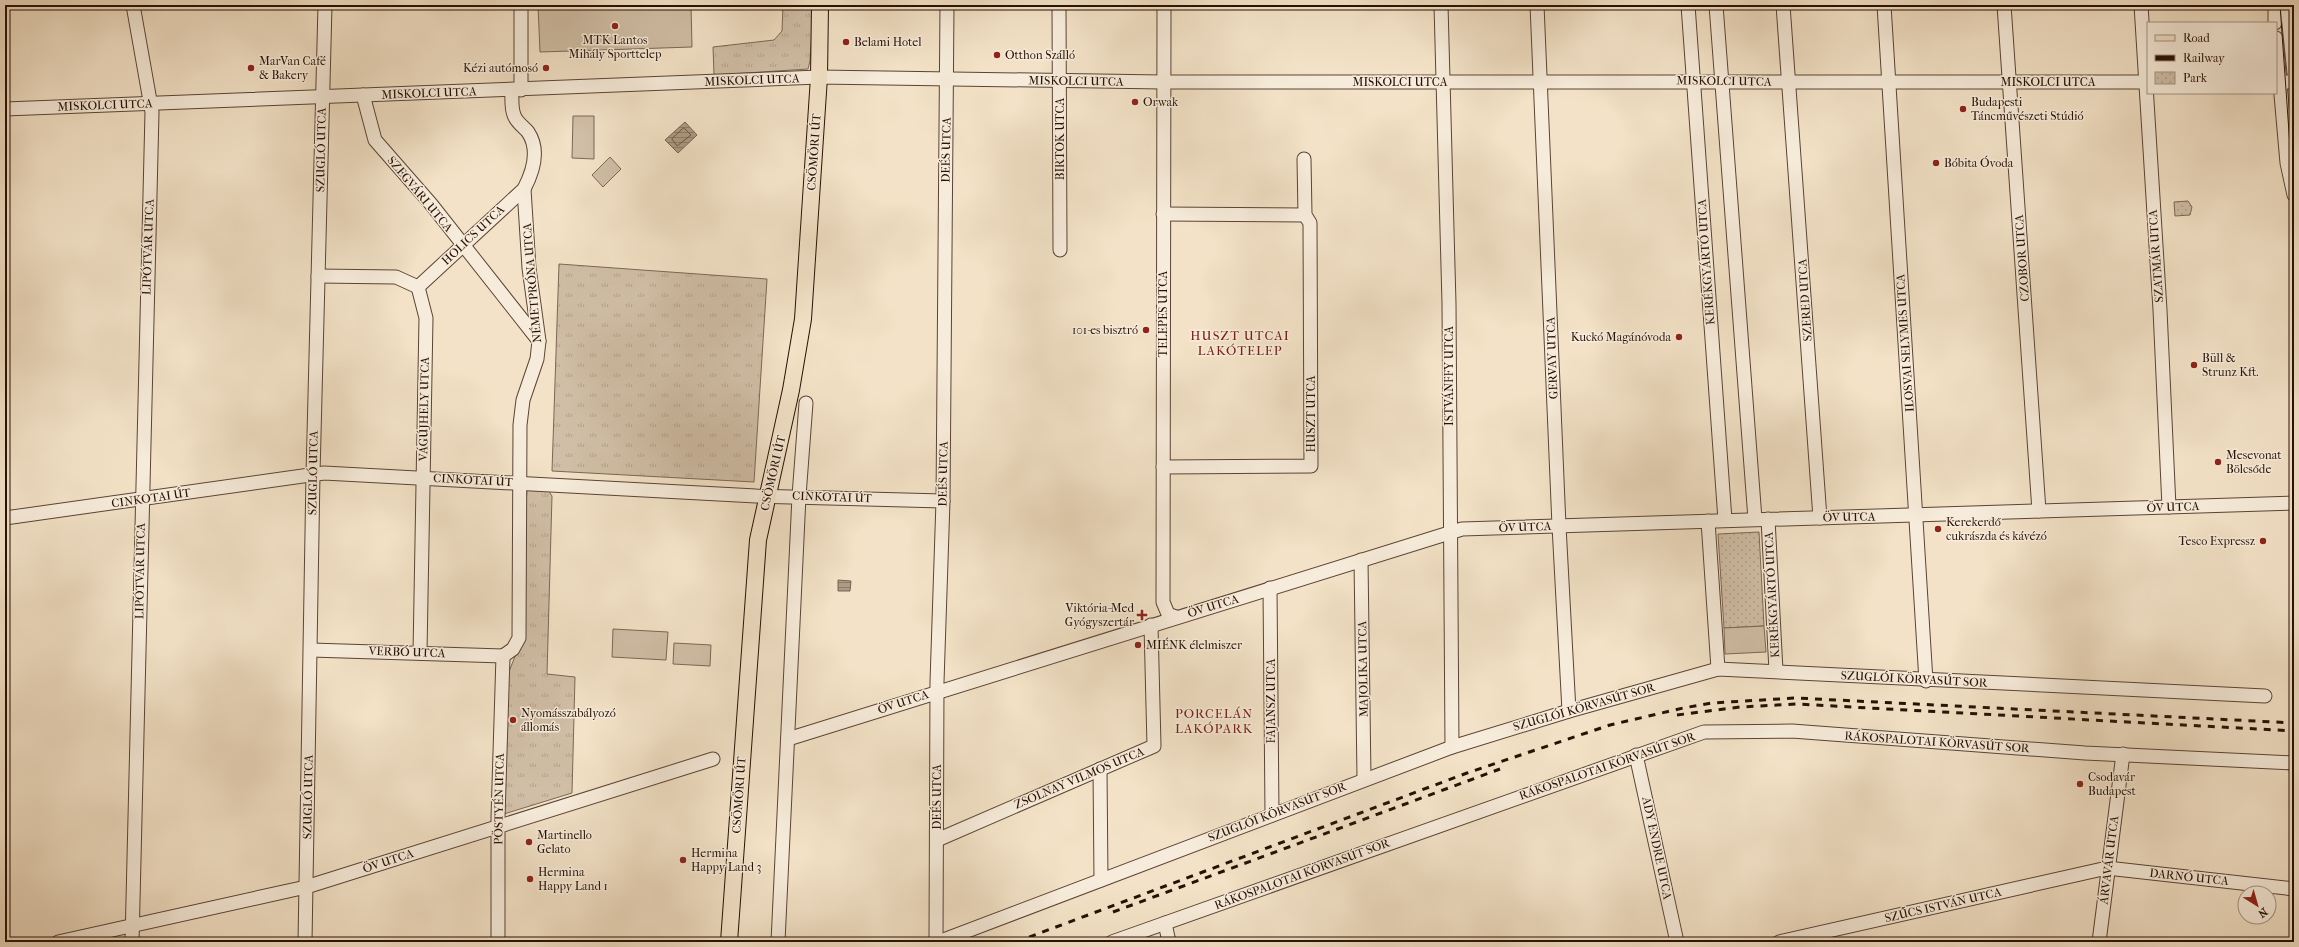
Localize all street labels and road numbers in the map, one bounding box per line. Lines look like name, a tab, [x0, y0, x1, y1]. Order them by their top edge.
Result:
street label: MISKOLCI UTCA	[704, 71, 800, 89]
street label: MISKOLCI UTCA	[1028, 73, 1124, 89]
street label: MISKOLCI UTCA	[1676, 73, 1772, 89]
street label: MISKOLCI UTCA	[1352, 75, 1448, 89]
street label: MISKOLCI UTCA	[2000, 75, 2096, 89]
street label: MISKOLCI UTCA	[381, 84, 477, 102]
street label: MISKOLCI UTCA	[57, 96, 153, 114]
street label: BIRTOK UTCA	[1053, 97, 1067, 180]
street label: SZUGLÓ UTCA	[312, 107, 329, 192]
street label: CSÖMÖRI ÚT	[803, 112, 824, 191]
street label: DEÉS UTCA	[937, 117, 954, 183]
street label: SZEGVÁRI UTCA	[384, 153, 457, 235]
street label: LIPÓTVÁR UTCA	[138, 198, 157, 295]
street label: KERÉKGYÁRTÓ UTCA	[1694, 198, 1717, 325]
street label: HOLICS UTCA	[439, 202, 507, 268]
street label: SZATMÁR UTCA	[2145, 209, 2166, 303]
street label: CZOBOR UTCA	[2012, 214, 2032, 302]
street label: NÉMETPRÓNA UTCA	[519, 222, 544, 344]
street label: SZERED UTCA	[1795, 258, 1815, 342]
street label: TELEPES UTCA	[1156, 271, 1170, 357]
street label: ILOSVAI SELYMES UTCA	[1893, 273, 1917, 413]
street label: GERVAY UTCA	[1544, 316, 1560, 399]
street label: ISTVÁNFFY UTCA	[1441, 326, 1456, 426]
street label: VÁGÚJHELY UTCA	[415, 357, 432, 462]
street label: HUSZT UTCA	[1304, 375, 1318, 452]
street label: SZUGLÓ UTCA	[304, 430, 321, 515]
street label: CSÖMÖRI ÚT	[757, 433, 789, 512]
street label: DEÉS UTCA	[934, 441, 951, 507]
street label: CINKOTAI ÚT	[433, 470, 514, 489]
street label: CINKOTAI ÚT	[110, 484, 192, 510]
street label: CINKOTAI ÚT	[792, 488, 873, 505]
street label: ÖV UTCA	[2146, 498, 2200, 515]
street label: ÖV UTCA	[1822, 509, 1876, 524]
street label: ÖV UTCA	[1498, 518, 1552, 535]
street label: LIPÓTVÁR UTCA	[131, 523, 148, 619]
street label: KERÉKGYÁRTÓ UTCA	[1761, 531, 1782, 658]
street label: ÖV UTCA	[1185, 591, 1240, 620]
street label: MAJOLIKA UTCA	[1355, 620, 1371, 717]
street label: VERBÓ UTCA	[367, 643, 446, 660]
street label: FAJANSZ UTCA	[1264, 658, 1278, 744]
street label: SZUGLÓI KÖRVASÚT SOR	[1840, 667, 1989, 690]
street label: SZUGLÓI KÖRVASÚT SOR	[1511, 679, 1658, 734]
street label: ÖV UTCA	[875, 686, 930, 717]
street label: RÁKOSPALOTAI KÖRVASÚT SOR	[1517, 728, 1698, 803]
street label: RÁKOSPALOTAI KÖRVASÚT SOR	[1844, 728, 2031, 756]
street label: ZSOLNAY VILMOS UTCA	[1012, 744, 1146, 812]
street label: PÖSTYÉN UTCA	[490, 753, 507, 845]
street label: SZUGLÓ UTCA	[299, 754, 316, 839]
street label: CSÖMÖRI ÚT	[728, 755, 749, 834]
street label: DEÉS UTCA	[929, 764, 944, 830]
street label: SZUGLÓI KÖRVASÚT SOR	[1206, 778, 1349, 845]
street label: ADY ENDRE UTCA	[1639, 794, 1675, 901]
street label: ÁRVAVÁR UTCA	[2095, 815, 2121, 906]
street label: RÁKOSPALOTAI KÖRVASÚT SOR	[1212, 834, 1393, 912]
street label: ÖV UTCA	[360, 845, 415, 876]
street label: DARNÓ UTCA	[2149, 865, 2230, 888]
street label: SZŰCS ISTVÁN UTCA	[1883, 884, 2003, 925]

